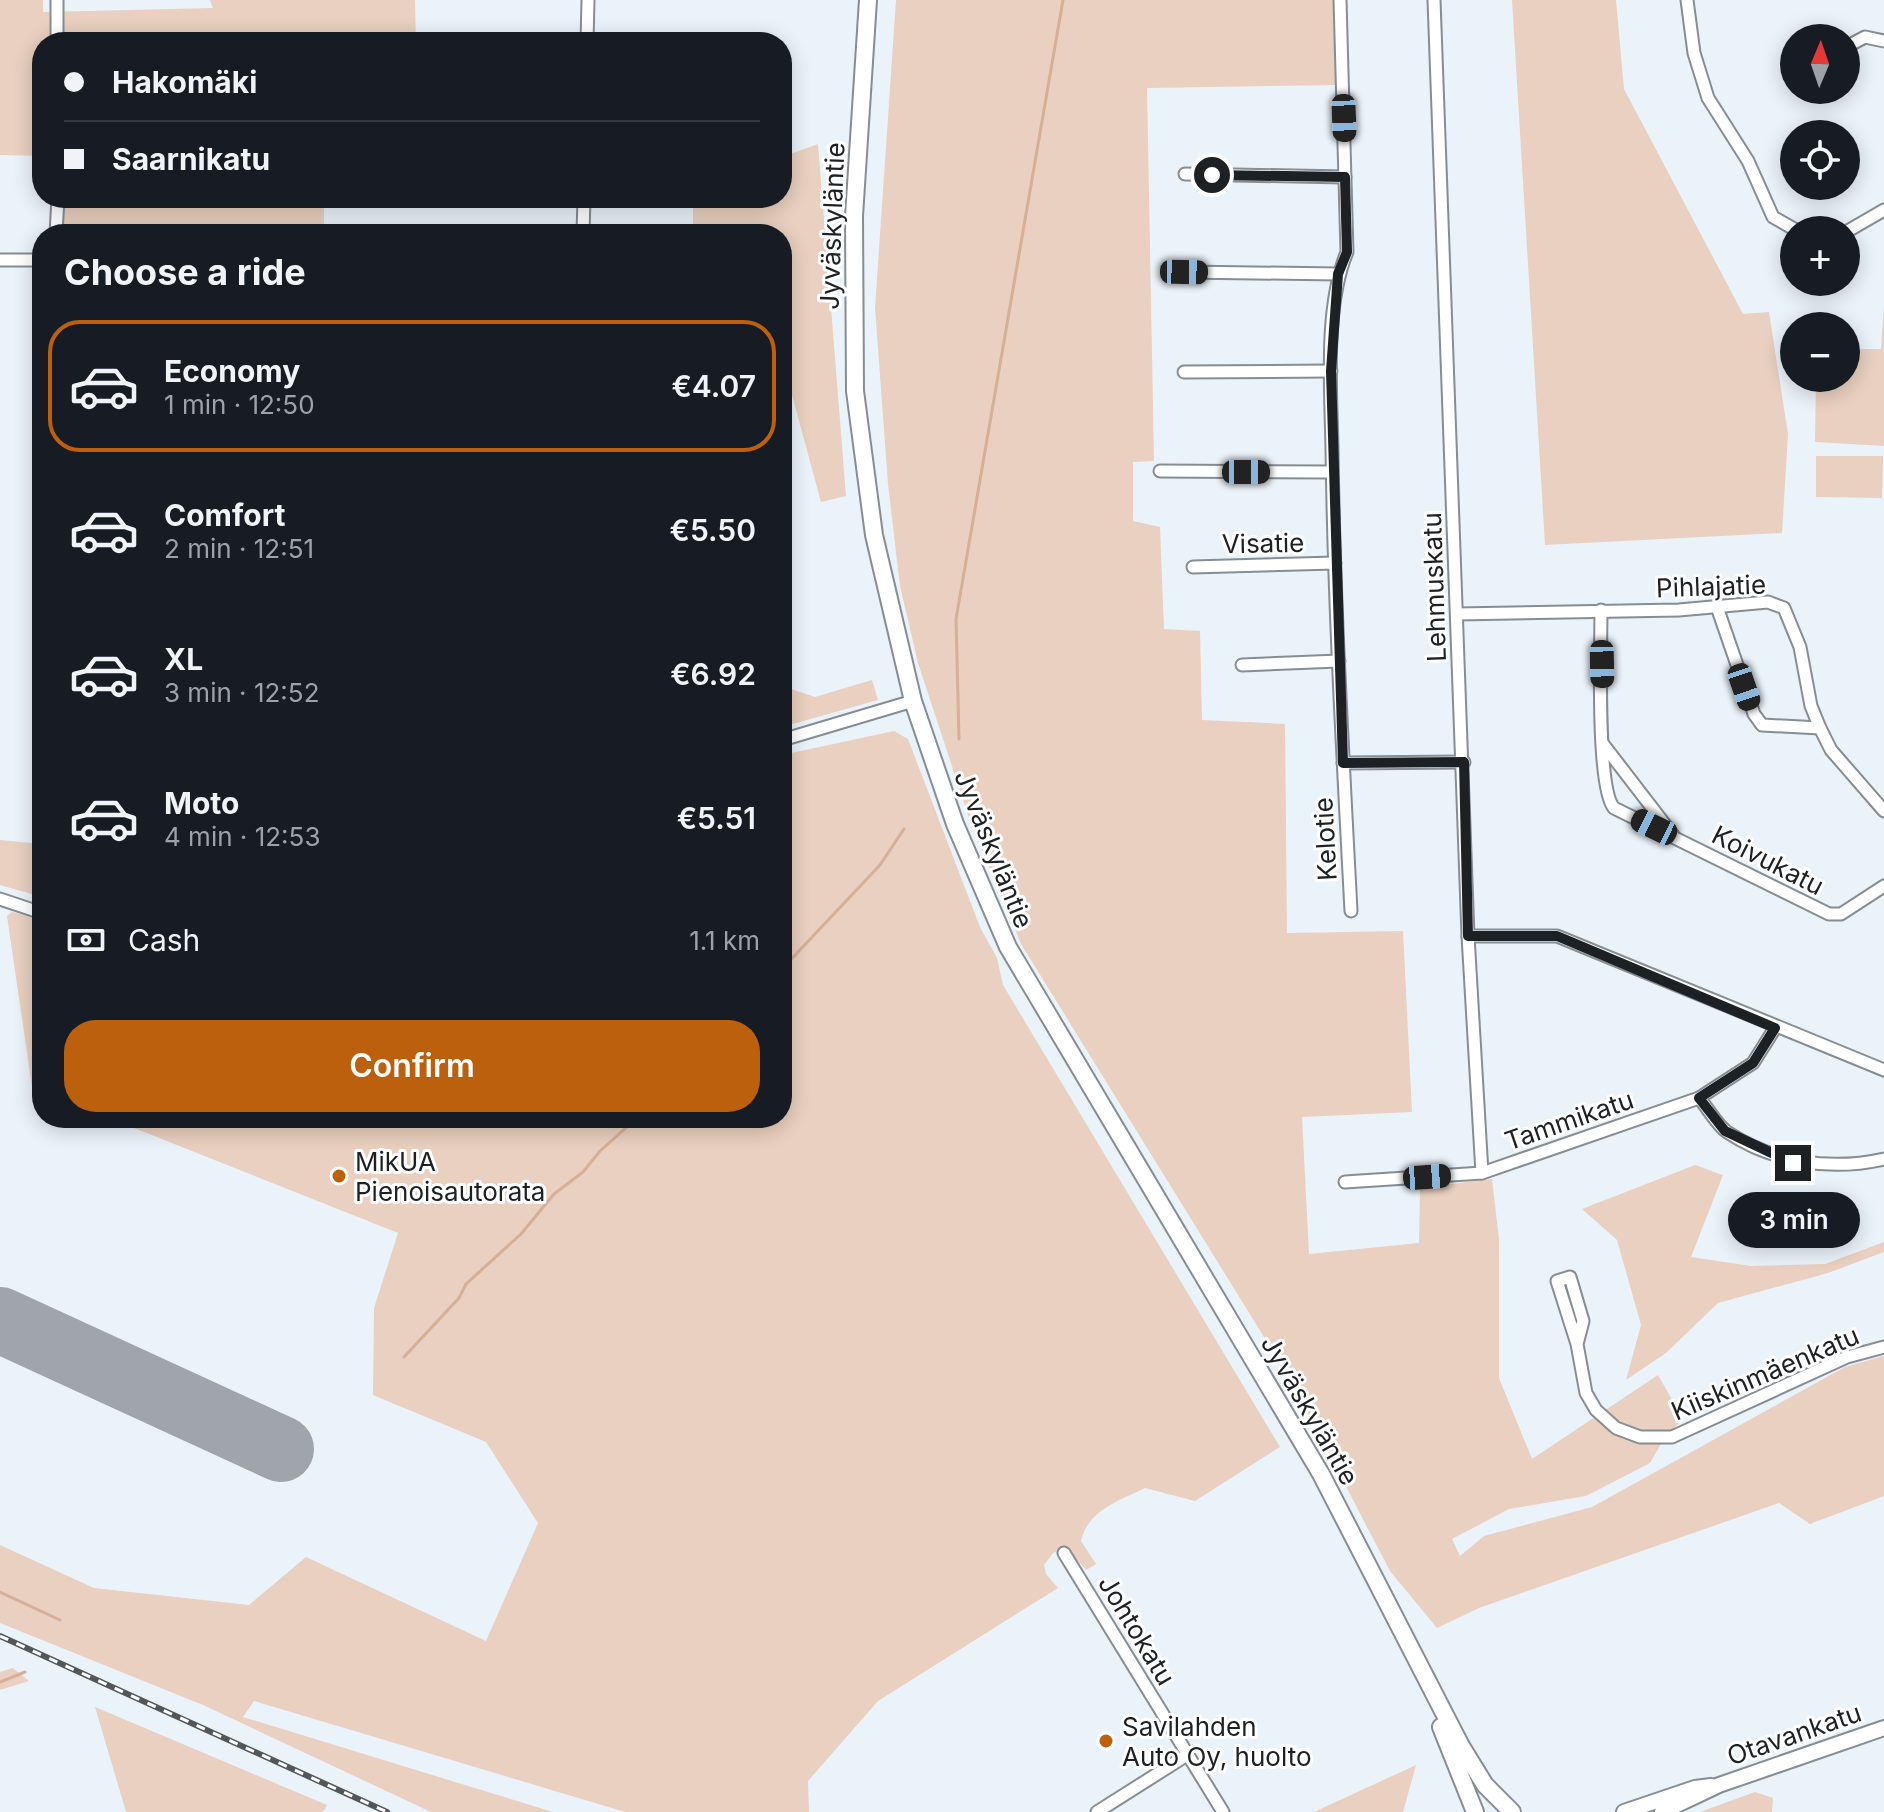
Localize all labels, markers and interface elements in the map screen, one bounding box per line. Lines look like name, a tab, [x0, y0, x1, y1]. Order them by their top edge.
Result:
north arrow	[1780, 24, 1860, 104]
map controls	[1780, 24, 1860, 392]
text: Hakomäki	[112, 64, 257, 100]
car	[1331, 94, 1357, 142]
button: locate	[1780, 120, 1860, 200]
text: Saarnikatu	[112, 141, 270, 177]
street label: Jyväskyläntie	[814, 142, 850, 310]
route start	[1194, 157, 1230, 193]
button: +	[1780, 216, 1860, 296]
text: Choose a ride	[64, 250, 306, 294]
car	[1160, 260, 1208, 284]
button: −	[1780, 312, 1860, 392]
icon: car	[68, 350, 140, 422]
text: Economy	[164, 353, 300, 389]
text: €4.07	[671, 368, 756, 404]
text: 1 min · 12:50	[164, 389, 315, 420]
car	[1222, 460, 1270, 484]
icon: car	[68, 494, 140, 566]
text: Comfort	[164, 497, 285, 533]
text: €5.50	[670, 512, 756, 548]
street label: Lehmuskatu	[1416, 512, 1452, 662]
street label: Visatie	[1221, 527, 1305, 559]
text: 2 min · 12:51	[164, 533, 314, 564]
street label: Pihlajatie	[1655, 569, 1767, 603]
icon: car	[68, 638, 140, 710]
car	[1590, 640, 1614, 688]
text: XL	[164, 641, 203, 677]
text: €6.92	[670, 656, 756, 692]
car	[1725, 660, 1763, 714]
text: 3 min · 12:52	[164, 677, 320, 708]
street label: Jyväskyläntie	[948, 766, 1040, 932]
icon: car	[68, 782, 140, 854]
text: Moto	[164, 785, 239, 821]
street label: Kelotie	[1307, 797, 1343, 881]
text: €5.51	[677, 800, 756, 836]
car	[1627, 806, 1681, 848]
street label: Koivukatu	[1707, 819, 1829, 901]
text: 4 min · 12:53	[164, 821, 320, 852]
icon: cash	[64, 918, 108, 962]
text: Cash	[128, 922, 200, 958]
text: 1.1 km	[689, 925, 760, 956]
button: Confirm	[64, 1020, 760, 1112]
street label: Tammikatu	[1501, 1084, 1637, 1156]
route end	[1775, 1145, 1811, 1181]
place label: MikUA Pienoisautorata	[355, 1146, 545, 1207]
car	[1402, 1163, 1452, 1191]
marker: MikUA Pienoisautorata	[330, 1167, 348, 1185]
callout: 3 min	[1727, 1191, 1859, 1247]
text: 3 min	[1759, 1204, 1829, 1235]
street label: Kiiskinmäenkatu	[1667, 1320, 1863, 1426]
street label: Jyväskyläntie	[1255, 1330, 1365, 1490]
street label: Johtokatu	[1092, 1570, 1182, 1690]
street label: Otavankatu	[1723, 1697, 1865, 1771]
place label: Savilahden Auto Oy, huolto	[1122, 1711, 1311, 1772]
marker: Savilahden Auto Oy, huolto	[1097, 1732, 1115, 1750]

